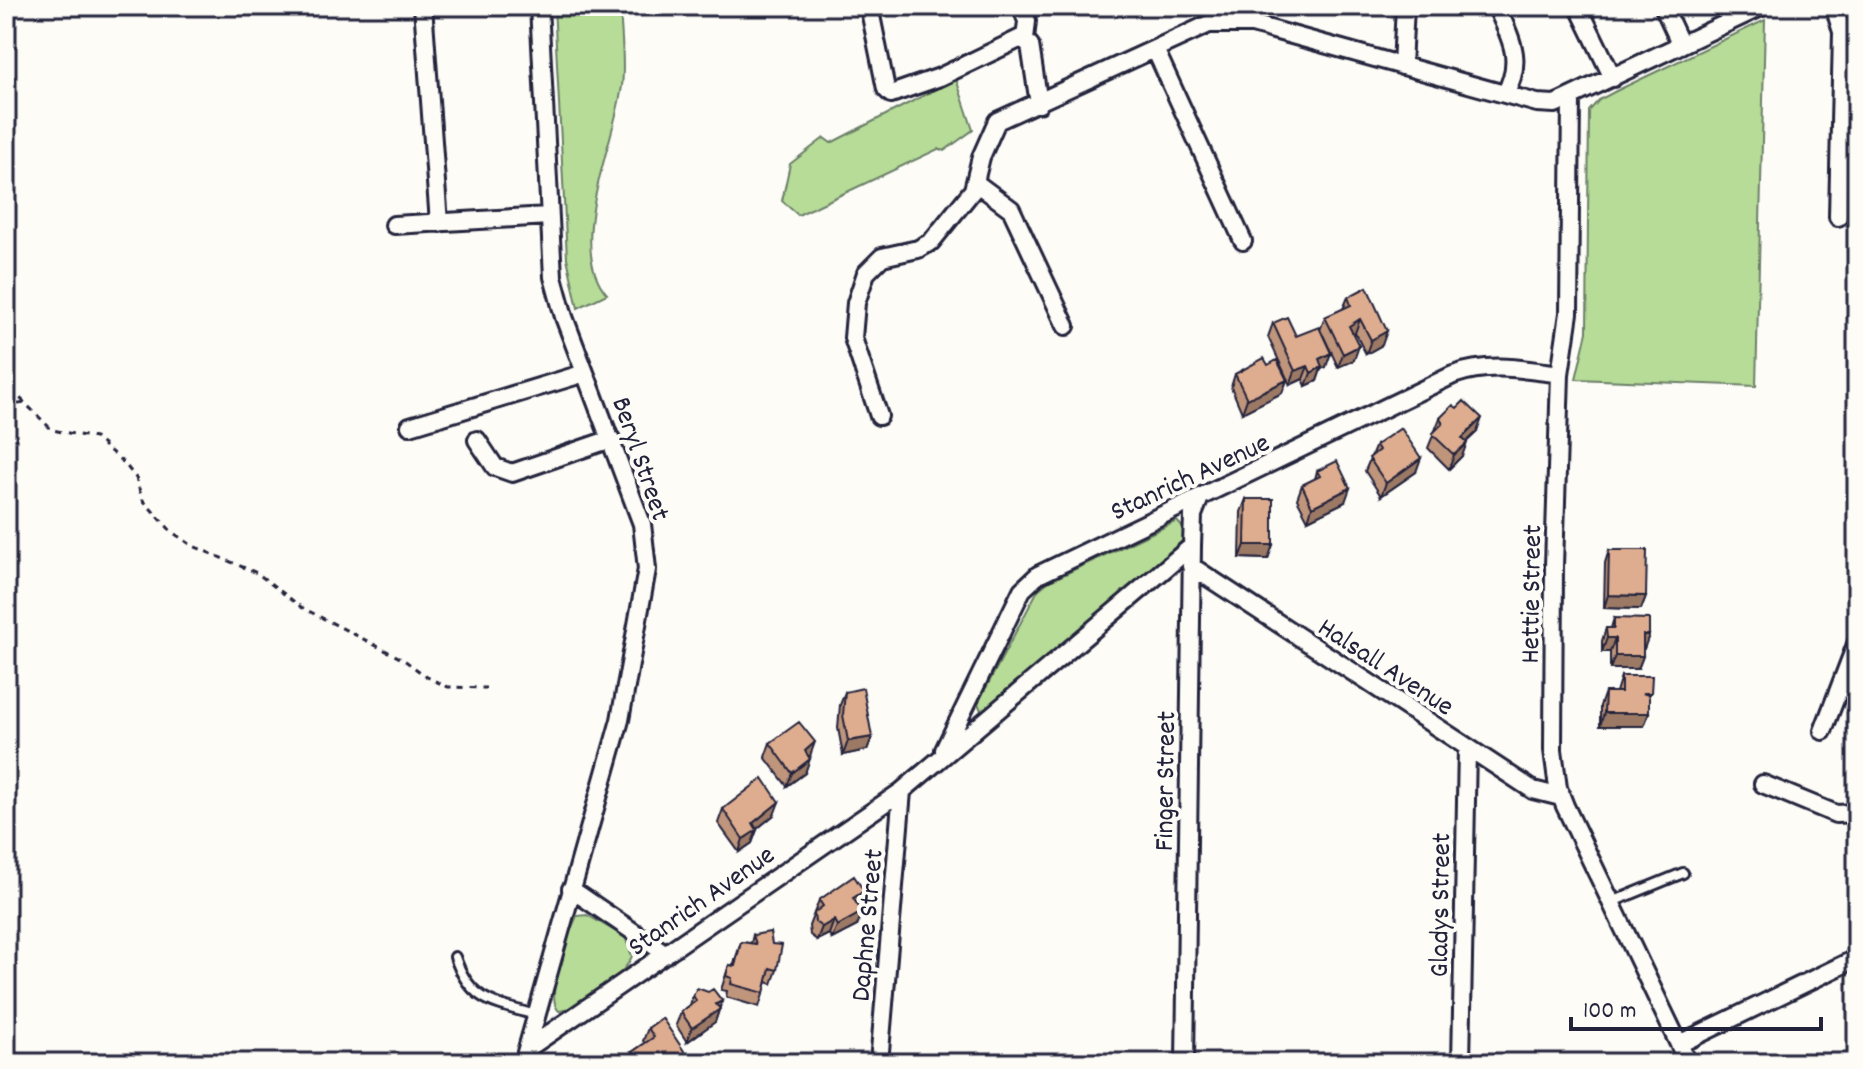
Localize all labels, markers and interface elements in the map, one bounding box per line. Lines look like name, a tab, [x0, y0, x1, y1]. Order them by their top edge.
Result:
street label: Beryl Street	[598, 392, 678, 527]
street label: Stanrich Avenue	[1105, 425, 1277, 534]
street label: Hettie Street	[1513, 524, 1555, 664]
street label: Halsall Avenue	[1308, 610, 1460, 728]
street label: Finger Street	[1147, 711, 1189, 851]
street label: Gladys Street	[1422, 832, 1464, 978]
street label: Stanrich Avenue	[621, 838, 785, 969]
street label: Daphne Street	[843, 847, 897, 1003]
scale bar	[1571, 981, 1821, 1031]
text: 100 m	[1583, 995, 1636, 1029]

